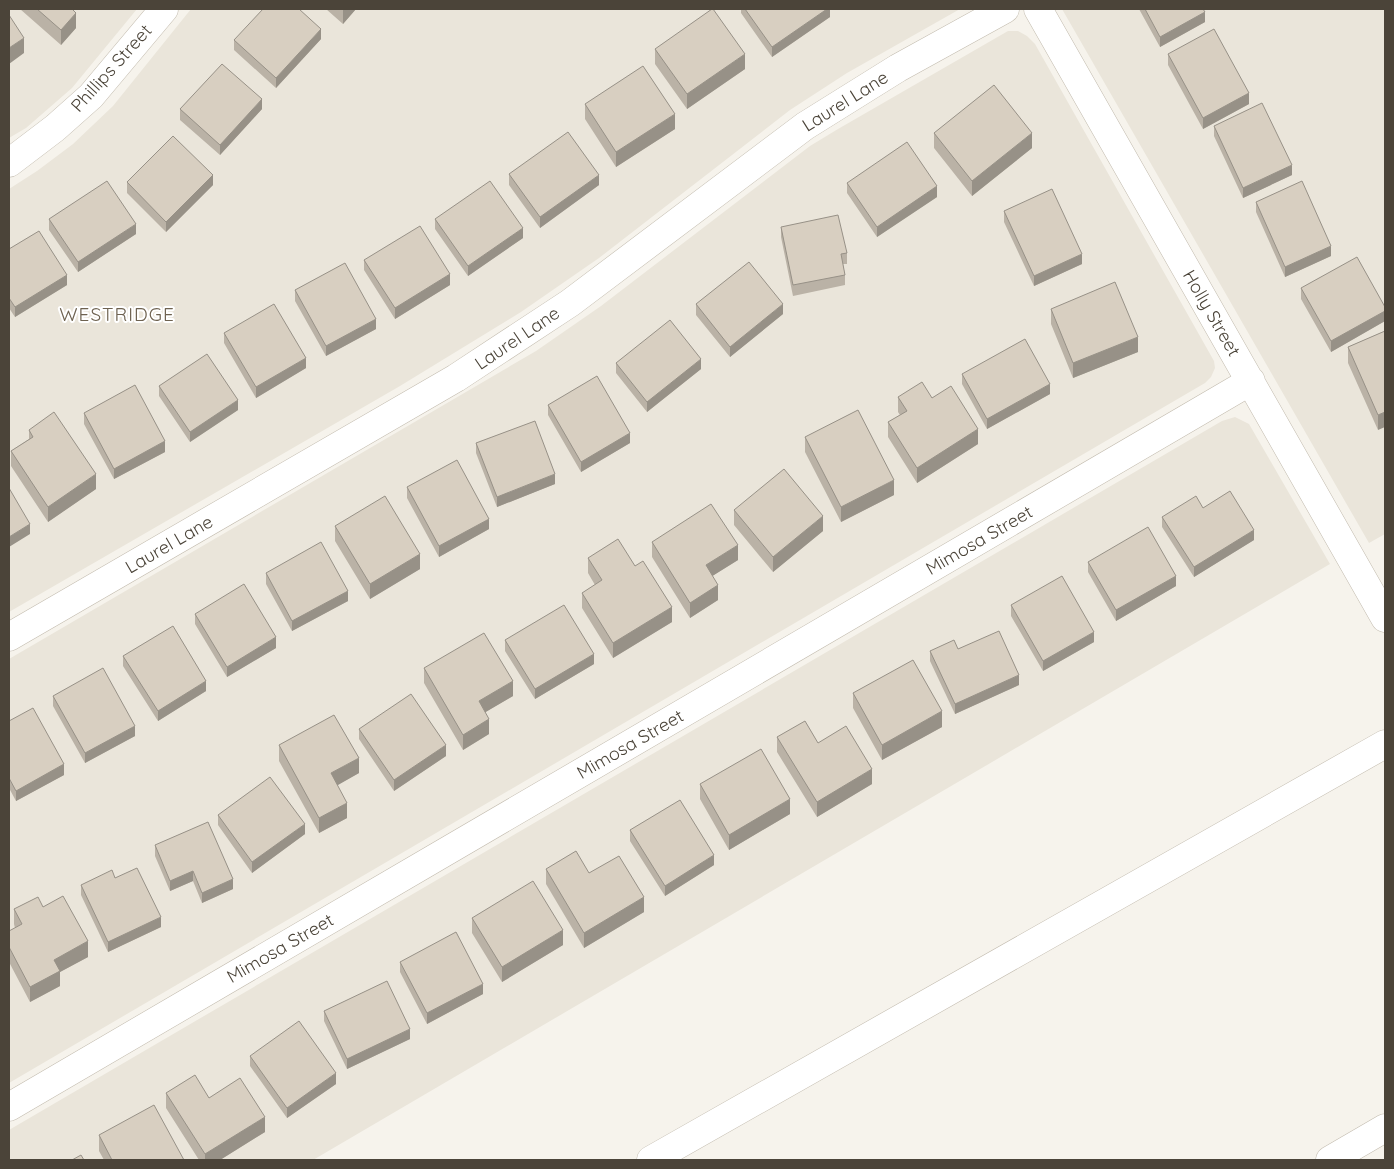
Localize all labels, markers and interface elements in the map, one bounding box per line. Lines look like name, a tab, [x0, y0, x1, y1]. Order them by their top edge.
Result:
street label: Phillips Street	[66, 19, 156, 117]
street label: Laurel Lane	[798, 65, 892, 137]
street label: Holly Street	[1178, 266, 1246, 360]
street label: Laurel Lane	[470, 301, 564, 375]
district label: WESTRIDGE	[59, 302, 175, 326]
street label: Mimosa Street	[921, 500, 1037, 580]
street label: Laurel Lane	[121, 510, 217, 578]
street label: Mimosa Street	[572, 704, 688, 784]
street label: Mimosa Street	[222, 908, 338, 988]

